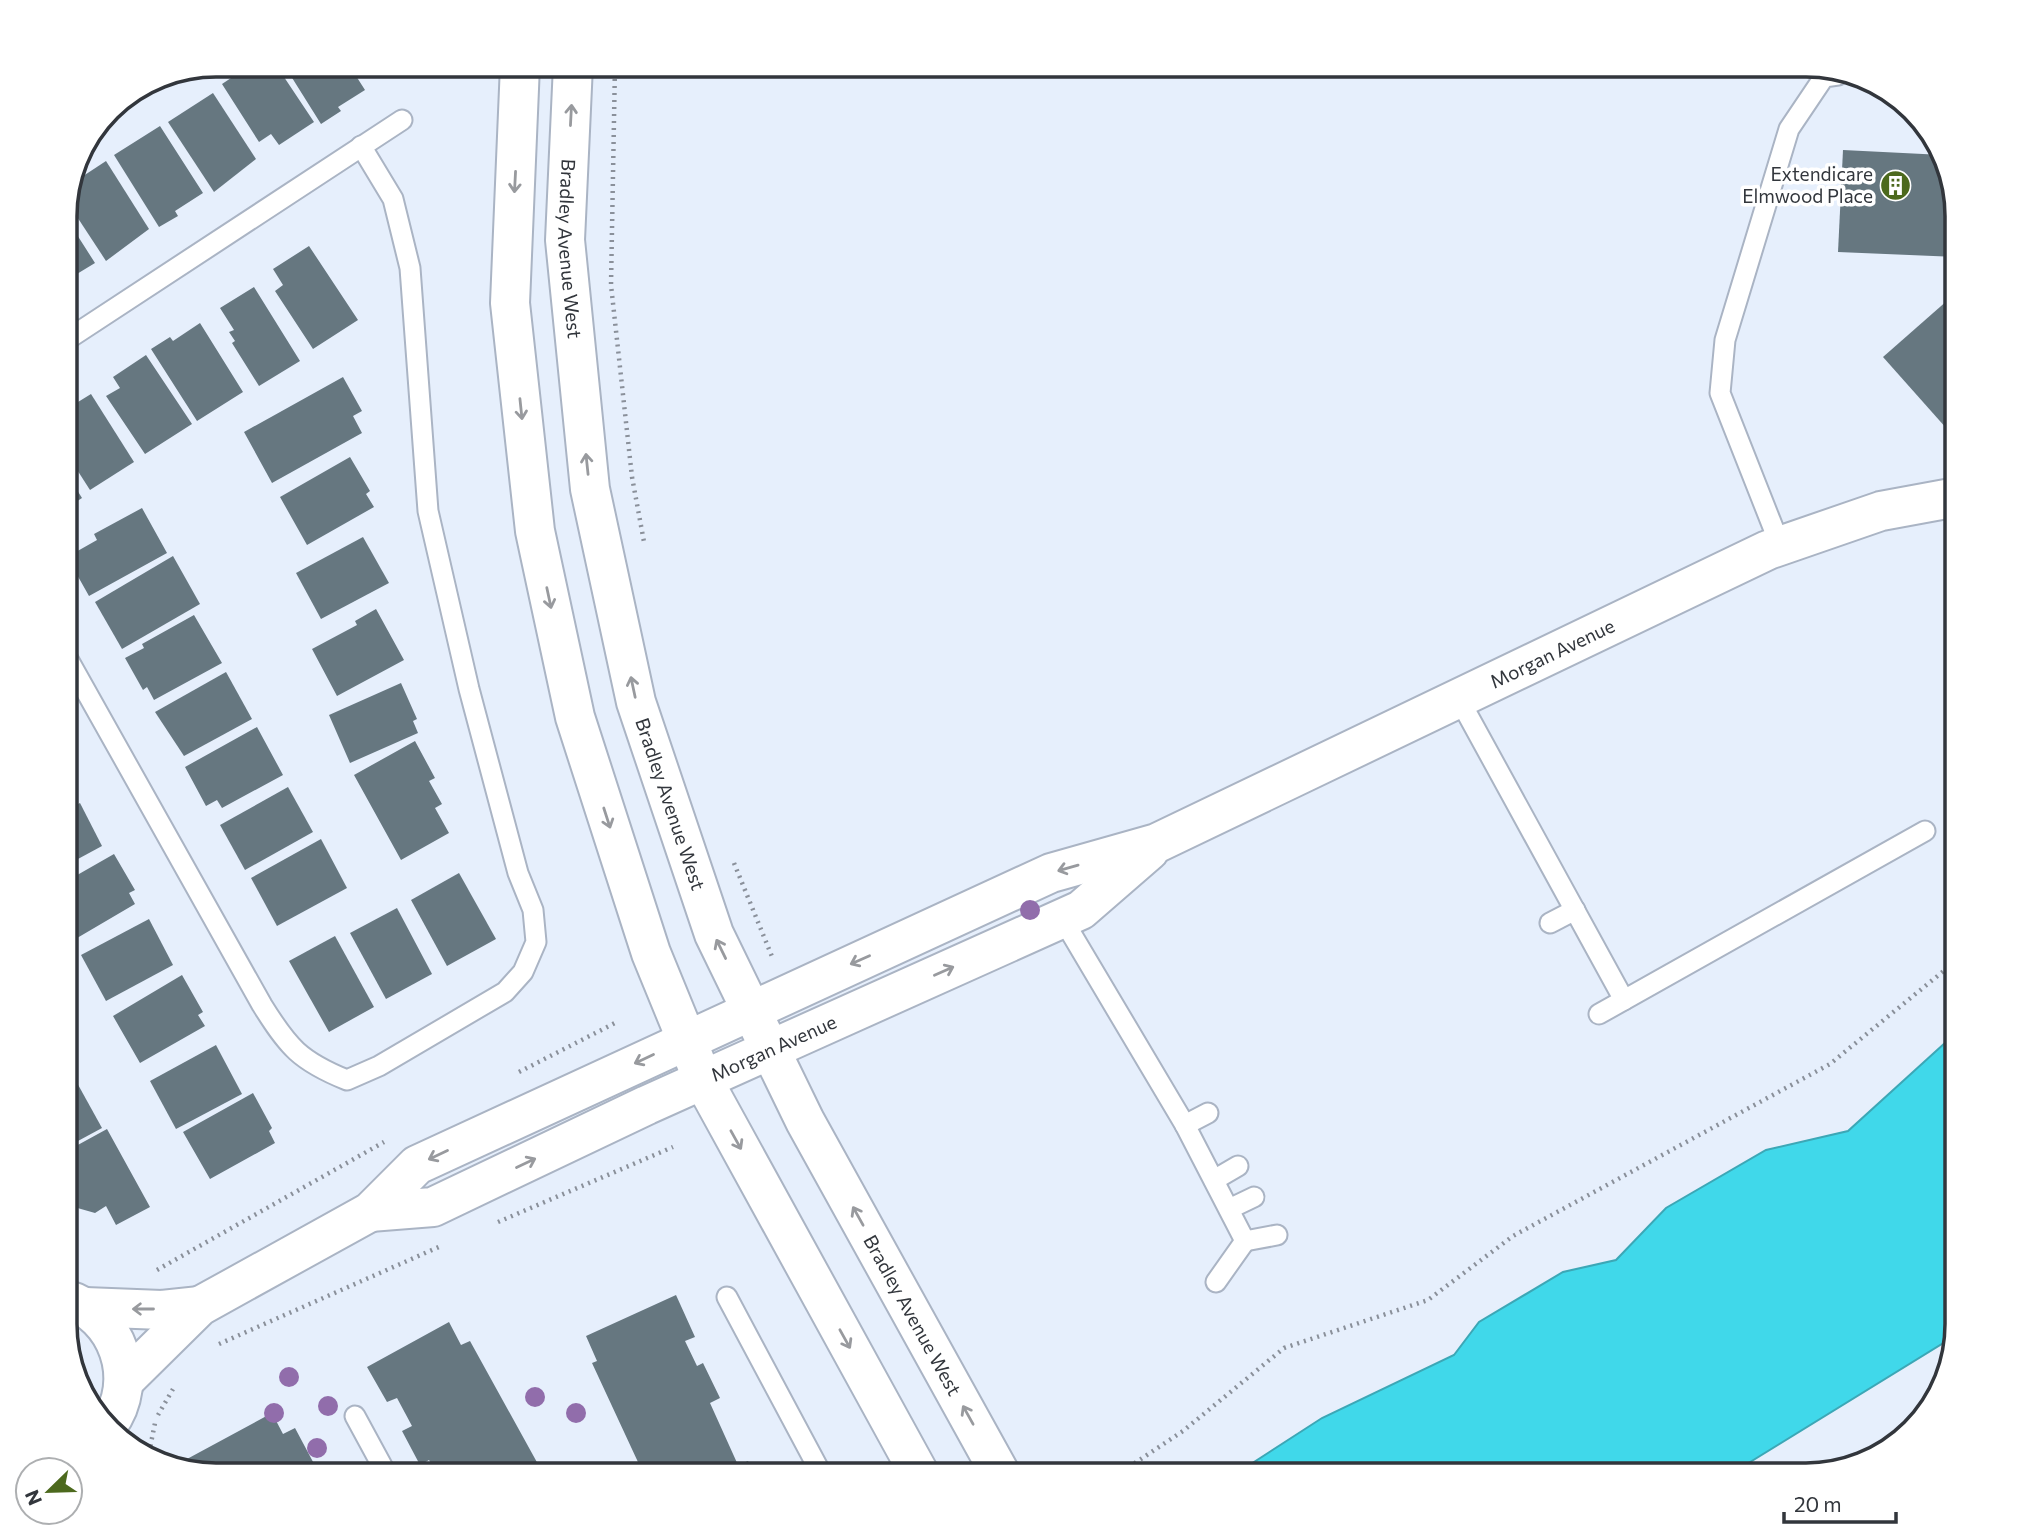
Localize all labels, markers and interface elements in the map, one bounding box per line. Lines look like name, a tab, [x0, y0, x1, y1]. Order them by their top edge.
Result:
one-way arrow	[565, 104, 578, 127]
street label: Bradley Avenue West	[554, 158, 587, 340]
place label: Extendicare Elmwood Place	[1742, 162, 1873, 207]
building icon: Extendicare Elmwood Place	[1879, 168, 1913, 202]
one-way arrow	[508, 170, 521, 193]
one-way arrow	[515, 397, 528, 419]
one-way arrow	[581, 453, 594, 476]
one-way arrow	[543, 586, 557, 609]
street label: Morgan Avenue	[1486, 613, 1618, 693]
one-way arrow	[626, 676, 639, 699]
street label: Bradley Avenue West	[631, 715, 710, 893]
one-way arrow	[602, 806, 614, 828]
one-way arrow	[1057, 863, 1079, 876]
one-way arrow	[714, 938, 727, 960]
one-way arrow	[850, 954, 871, 967]
one-way arrow	[932, 964, 954, 977]
street label: Morgan Avenue	[707, 1010, 840, 1086]
one-way arrow	[634, 1053, 655, 1066]
one-way arrow	[730, 1129, 743, 1150]
one-way arrow	[428, 1149, 449, 1162]
one-way arrow	[515, 1156, 536, 1169]
one-way arrow	[851, 1207, 865, 1227]
street label: Bradley Avenue West	[859, 1231, 967, 1399]
one-way arrow	[132, 1302, 155, 1316]
one-way arrow	[838, 1329, 852, 1349]
one-way arrow	[961, 1406, 975, 1426]
north arrow	[14, 1456, 84, 1526]
scale bar	[1784, 1480, 1896, 1524]
text: N	[20, 1487, 46, 1509]
text: 20 m	[1794, 1491, 1842, 1516]

